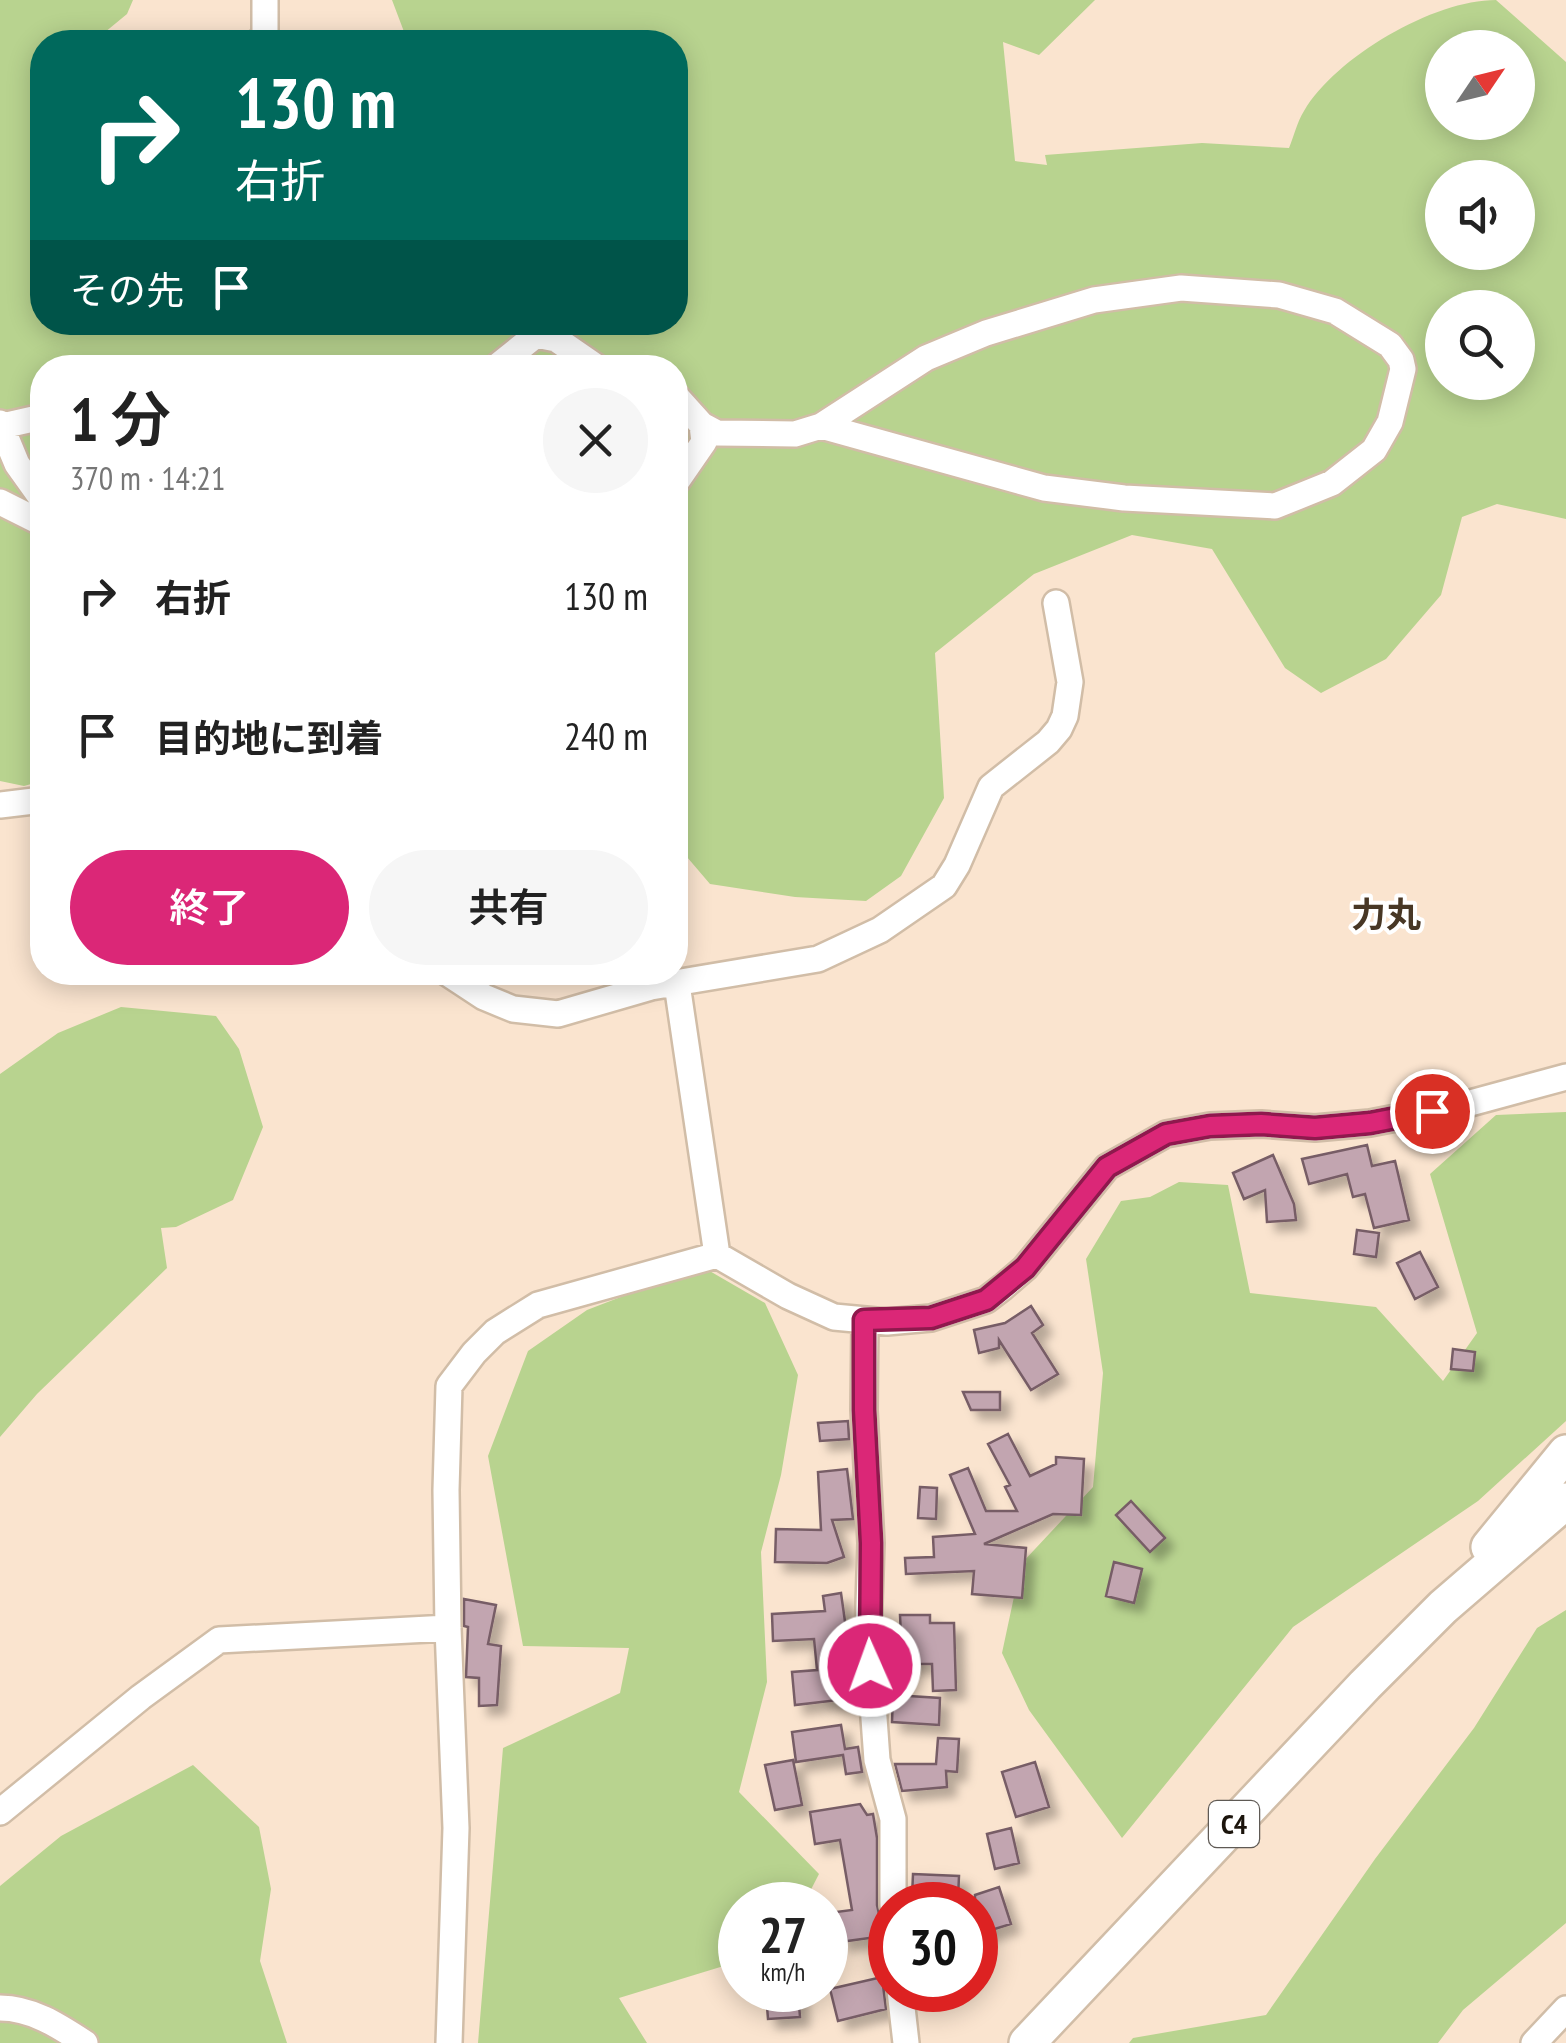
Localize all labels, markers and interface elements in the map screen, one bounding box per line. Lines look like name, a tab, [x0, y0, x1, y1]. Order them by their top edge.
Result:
north arrow	[1425, 30, 1535, 140]
map controls	[1425, 30, 1535, 400]
text: 130 m	[235, 57, 396, 147]
icon: right	[70, 70, 200, 200]
text: 右折	[235, 151, 325, 209]
button: sound	[1425, 160, 1535, 270]
icon: arrive	[204, 260, 259, 315]
text: その先	[70, 265, 184, 314]
button: search	[1425, 290, 1535, 400]
text: 1 分	[70, 380, 171, 458]
button: close	[543, 388, 648, 493]
text: 370 m · 14:21	[70, 457, 225, 499]
icon: right	[70, 568, 125, 623]
text: 130 m	[564, 571, 648, 620]
text: 右折	[155, 573, 231, 622]
icon: arrive	[70, 708, 125, 763]
text: 240 m	[564, 711, 648, 760]
text: 目的地に到着	[155, 713, 383, 762]
button: 終了	[70, 850, 349, 965]
button: 共有	[369, 850, 648, 965]
district label: 力丸	[1351, 891, 1421, 937]
pin	[1390, 1069, 1475, 1154]
icon: arrive	[1405, 1084, 1460, 1139]
position arrow	[818, 1614, 922, 1718]
road number: C4	[1209, 1801, 1259, 1847]
speed limit sign: 30	[868, 1882, 998, 2012]
text: 27	[759, 1902, 807, 1967]
text: km/h	[761, 1956, 805, 1988]

